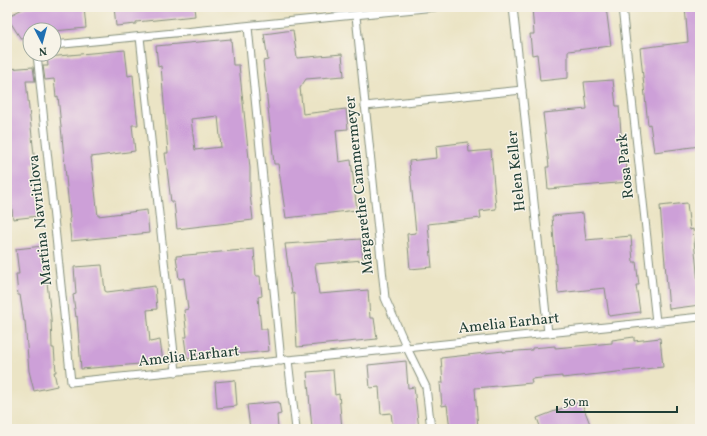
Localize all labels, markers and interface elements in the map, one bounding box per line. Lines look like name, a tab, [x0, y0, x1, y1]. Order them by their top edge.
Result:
north arrow	[22, 22, 62, 62]
text: N	[38, 43, 48, 58]
street label: Margarethe Cammermeyer	[340, 95, 380, 275]
street label: Helen Keller	[502, 130, 532, 212]
street label: Rosa Park	[612, 132, 640, 200]
street label: Martina Navritilova	[24, 154, 58, 286]
street label: Amelia Earhart	[458, 308, 560, 340]
street label: Amelia Earhart	[138, 341, 240, 373]
scale bar	[557, 388, 677, 414]
text: 50 m	[563, 395, 589, 411]

